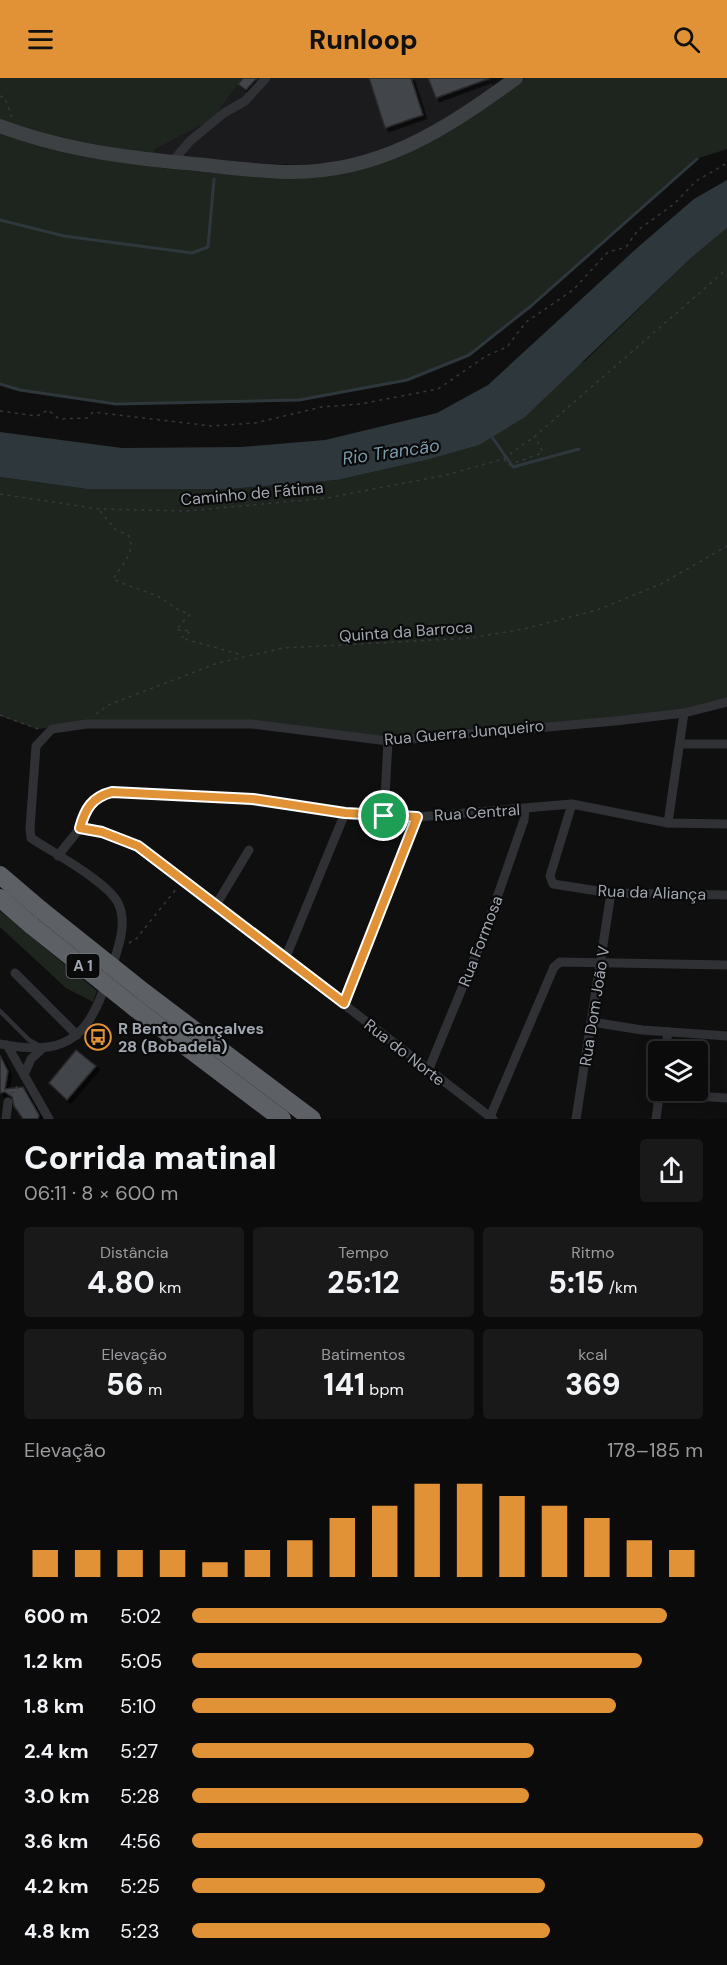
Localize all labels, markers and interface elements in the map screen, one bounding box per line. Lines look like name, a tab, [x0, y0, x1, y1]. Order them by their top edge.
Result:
text: Runloop	[309, 22, 418, 57]
icon: menu	[24, 23, 57, 56]
icon: search	[670, 23, 703, 56]
water label: Rio Trancão	[341, 433, 441, 471]
street label: Caminho de Fátima	[180, 477, 324, 510]
street label: Quinta da Barroca	[338, 616, 474, 647]
street label: Rua Guerra Junqueiro	[383, 715, 545, 750]
pin	[358, 790, 409, 841]
icon: arrive	[367, 799, 400, 832]
street label: Rua Central	[433, 799, 521, 826]
street label: Rua da Aliança	[597, 880, 707, 905]
street label: Rua Formosa	[454, 893, 507, 990]
street label: Rua Dom João V	[575, 944, 614, 1068]
road number: A 1	[66, 954, 100, 978]
street label: Rua do Norte	[360, 1014, 449, 1091]
place label: R Bento Gonçalves 28 (Bobadela)	[118, 1018, 264, 1057]
bus stop icon: R Bento Gonçalves 28 (Bobadela)	[83, 1022, 113, 1052]
map controls	[648, 1041, 708, 1101]
button: layers	[648, 1041, 708, 1101]
text: Corrida matinal	[24, 1136, 277, 1179]
button: share	[640, 1139, 703, 1202]
text: 06:11 · 8 × 600 m	[24, 1180, 178, 1206]
text: Distância	[100, 1242, 168, 1263]
text: Tempo	[338, 1242, 389, 1263]
text: Ritmo	[571, 1242, 615, 1263]
text: 4.80	[87, 1263, 155, 1302]
text: 25:12	[327, 1263, 400, 1302]
text: 5:15	[548, 1263, 605, 1302]
text: km	[155, 1277, 181, 1298]
text: /km	[605, 1277, 637, 1298]
text: Elevação	[101, 1344, 167, 1365]
text: Batimentos	[321, 1344, 406, 1365]
text: kcal	[578, 1344, 607, 1365]
text: 56	[106, 1365, 144, 1404]
text: 141	[323, 1365, 365, 1404]
text: 369	[565, 1365, 621, 1404]
text: m	[144, 1379, 162, 1400]
text: bpm	[365, 1379, 404, 1400]
text: Elevação	[24, 1437, 106, 1463]
text: 178–185 m	[607, 1437, 703, 1463]
text: 600 m	[24, 1603, 88, 1629]
text: 5:02	[120, 1603, 161, 1629]
text: 1.2 km	[24, 1648, 83, 1674]
text: 5:05	[120, 1648, 162, 1674]
text: 1.8 km	[24, 1693, 84, 1719]
text: 5:10	[120, 1693, 156, 1719]
text: 2.4 km	[24, 1738, 89, 1764]
text: 5:27	[120, 1738, 158, 1764]
text: 3.0 km	[24, 1783, 89, 1809]
text: 5:28	[120, 1783, 160, 1809]
text: 3.6 km	[24, 1828, 88, 1854]
text: 4:56	[120, 1828, 161, 1854]
text: 4.2 km	[24, 1873, 89, 1899]
text: 5:25	[120, 1873, 160, 1899]
text: 4.8 km	[24, 1918, 90, 1944]
text: 5:23	[120, 1918, 160, 1944]

